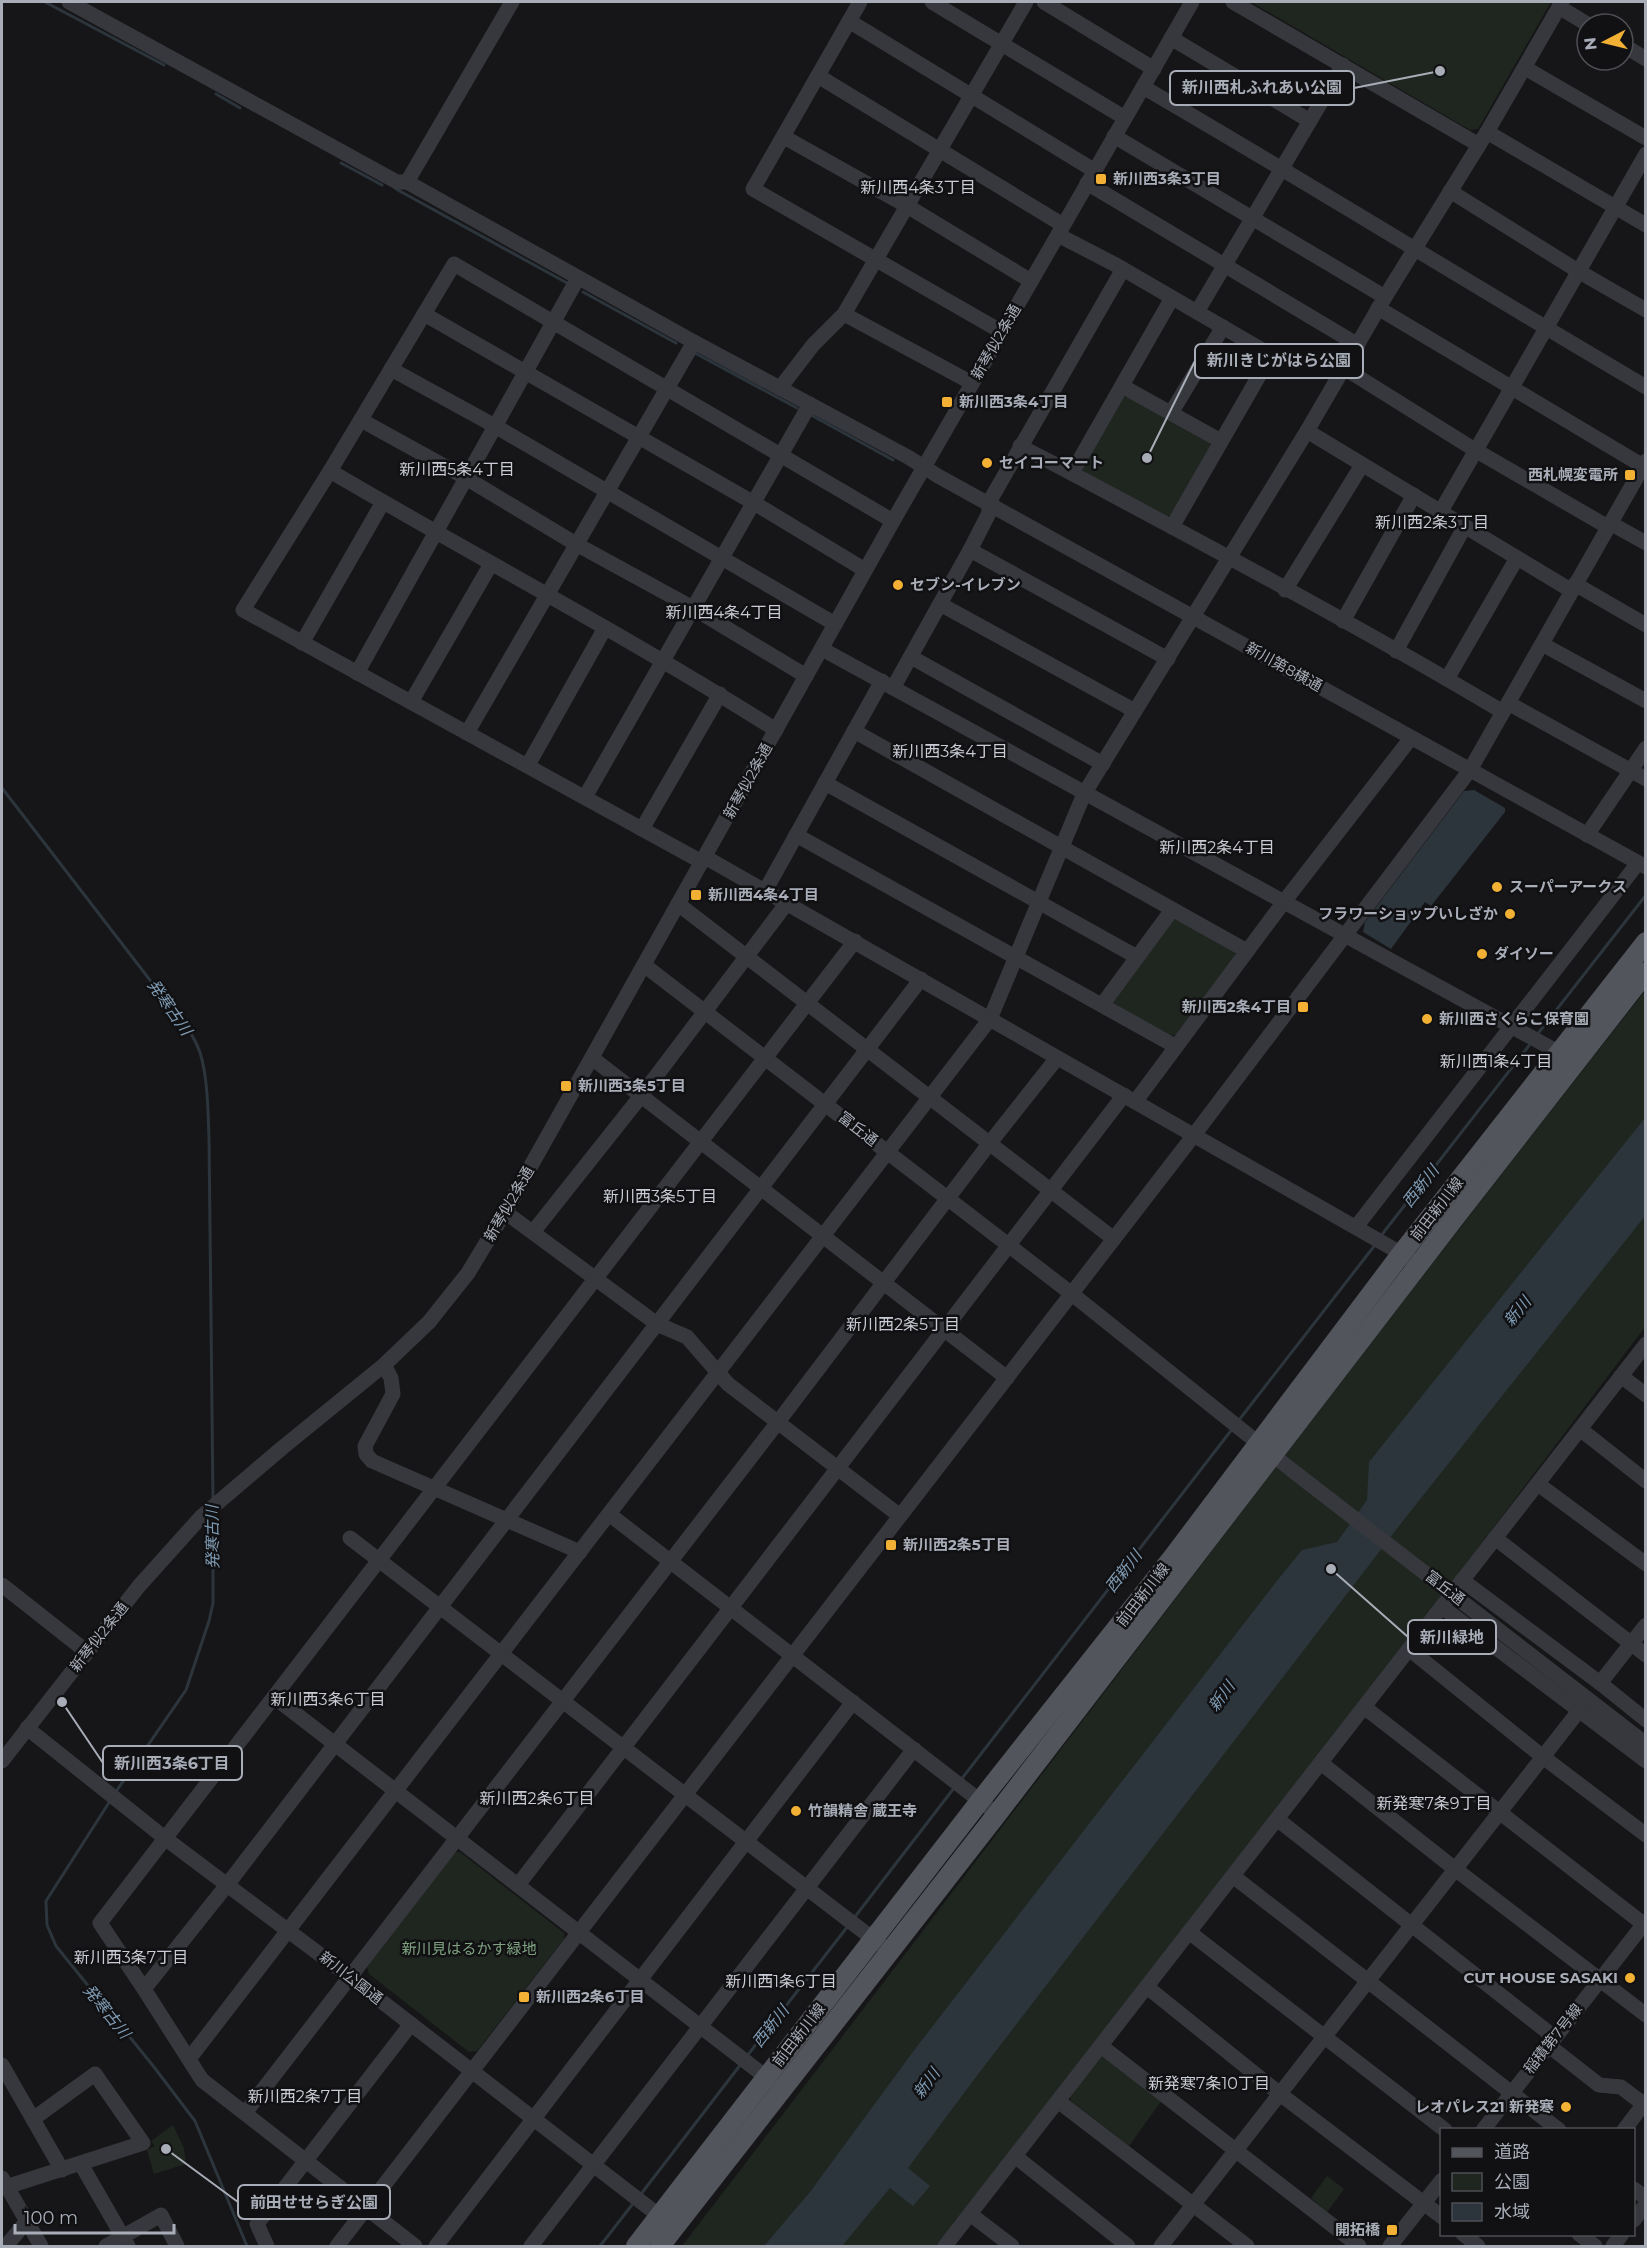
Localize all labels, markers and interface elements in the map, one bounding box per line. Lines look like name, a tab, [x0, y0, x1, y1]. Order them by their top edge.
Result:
north arrow	[1575, 12, 1635, 72]
text: N	[1580, 36, 1601, 51]
callout: 新川西札ふれあい公園	[1170, 71, 1354, 105]
text: 新川西札ふれあい公園	[1182, 78, 1342, 97]
place label: 新川西3条3丁目	[1113, 169, 1221, 188]
marker: 新川西3条3丁目	[1094, 172, 1108, 186]
district label: 新川西4条3丁目	[860, 178, 976, 197]
street label: 新琴似2条通	[966, 301, 1025, 383]
callout: 新川きじがはら公園	[1195, 344, 1363, 378]
text: 新川きじがはら公園	[1207, 351, 1351, 370]
place label: 新川西3条4丁目	[959, 392, 1068, 411]
marker: 新川西3条4丁目	[940, 395, 954, 409]
place label: セイコーマート	[999, 453, 1104, 472]
marker: セイコーマート	[980, 456, 994, 470]
district label: 新川西5条4丁目	[399, 460, 515, 479]
place label: 西札幌変電所	[1528, 465, 1618, 484]
marker: 西札幌変電所	[1623, 468, 1637, 482]
district label: 新川西2条3丁目	[1375, 513, 1489, 532]
place label: セブン-イレブン	[910, 575, 1021, 594]
marker: セブン-イレブン	[891, 578, 905, 592]
district label: 新川西4条4丁目	[665, 603, 783, 622]
street label: 新川第8横通	[1243, 638, 1326, 695]
street label: 新琴似2条通	[719, 740, 776, 822]
district label: 新川西3条4丁目	[892, 742, 1008, 761]
district label: 新川西2条4丁目	[1159, 838, 1275, 857]
place label: スーパーアークス	[1509, 877, 1627, 896]
marker: スーパーアークス	[1490, 880, 1504, 894]
place label: 新川西4条4丁目	[708, 885, 819, 904]
marker: 新川西4条4丁目	[689, 888, 703, 902]
place label: フラワーショップいしざか	[1318, 904, 1498, 923]
marker: フラワーショップいしざか	[1503, 907, 1517, 921]
place label: ダイソー	[1494, 944, 1554, 963]
marker: ダイソー	[1475, 947, 1489, 961]
water label: 発寒古川	[143, 976, 197, 1041]
place label: 新川西2条4丁目	[1182, 997, 1291, 1016]
marker: 新川西2条4丁目	[1296, 1000, 1310, 1014]
place label: 新川西さくらこ保育園	[1439, 1009, 1589, 1028]
marker: 新川西さくらこ保育園	[1420, 1012, 1434, 1026]
district label: 新川西1条4丁目	[1440, 1052, 1552, 1071]
place label: 新川西3条5丁目	[578, 1076, 686, 1095]
marker: 新川西3条5丁目	[559, 1079, 573, 1093]
street label: 富丘通	[835, 1107, 882, 1150]
water label: 西新川	[1398, 1160, 1444, 1211]
street label: 新琴似2条通	[479, 1163, 538, 1245]
street label: 前田新川線	[1406, 1173, 1467, 1244]
district label: 新川西3条5丁目	[603, 1187, 717, 1206]
water label: 新川	[1500, 1291, 1536, 1330]
district label: 新川西2条5丁目	[846, 1315, 960, 1334]
water label: 発寒古川	[202, 1503, 223, 1569]
place label: 新川西2条5丁目	[903, 1535, 1011, 1554]
marker: 新川西2条5丁目	[884, 1538, 898, 1552]
water label: 西新川	[1101, 1545, 1147, 1596]
street label: 前田新川線	[1112, 1559, 1173, 1630]
street label: 富丘通	[1422, 1566, 1469, 1609]
street label: 新琴似2条通	[65, 1598, 132, 1675]
callout: 新川緑地	[1408, 1620, 1496, 1654]
text: 新川緑地	[1420, 1628, 1484, 1647]
water label: 新川	[1204, 1676, 1240, 1715]
district label: 新川西3条6丁目	[271, 1690, 385, 1709]
callout: 新川西3条6丁目	[103, 1746, 242, 1780]
text: 新川西3条6丁目	[114, 1754, 230, 1773]
district label: 新川西2条6丁目	[480, 1789, 594, 1808]
district label: 新発寒7条9丁目	[1376, 1794, 1492, 1813]
place label: 竹韻精舎 蔵王寺	[808, 1801, 917, 1820]
marker: 竹韻精舎 蔵王寺	[789, 1804, 803, 1818]
park label: 新川見はるかす緑地	[401, 1939, 537, 1958]
street label: 新川公園通	[316, 1947, 387, 2008]
district label: 新川西3条7丁目	[74, 1948, 188, 1967]
place label: CUT HOUSE SASAKI	[1463, 1968, 1618, 1987]
marker: CUT HOUSE SASAKI	[1623, 1971, 1637, 1985]
district label: 新川西1条6丁目	[725, 1972, 837, 1991]
water label: 発寒古川	[79, 1980, 135, 2044]
place label: 新川西2条6丁目	[536, 1987, 644, 2006]
marker: 新川西2条6丁目	[517, 1990, 531, 2004]
street label: 前田新川線	[768, 1999, 829, 2070]
water label: 西新川	[748, 2000, 794, 2051]
street label: 稲積第7号線	[1519, 2000, 1586, 2078]
water label: 新川	[909, 2063, 945, 2102]
district label: 新発寒7条10丁目	[1148, 2074, 1270, 2093]
district label: 新川西2条7丁目	[248, 2087, 362, 2106]
place label: レオパレス21 新発寒	[1415, 2097, 1554, 2116]
marker: レオパレス21 新発寒	[1559, 2100, 1573, 2114]
legend	[1440, 2128, 1635, 2236]
text: 道路	[1494, 2141, 1530, 2163]
text: 公園	[1494, 2171, 1530, 2193]
callout: 前田せせらぎ公園	[238, 2185, 390, 2219]
text: 前田せせらぎ公園	[250, 2193, 378, 2212]
scale bar	[15, 2197, 174, 2235]
text: 水域	[1494, 2201, 1530, 2223]
text: 100 m	[24, 2207, 78, 2229]
place label: 開拓橋	[1335, 2220, 1381, 2239]
marker: 開拓橋	[1385, 2223, 1399, 2237]

